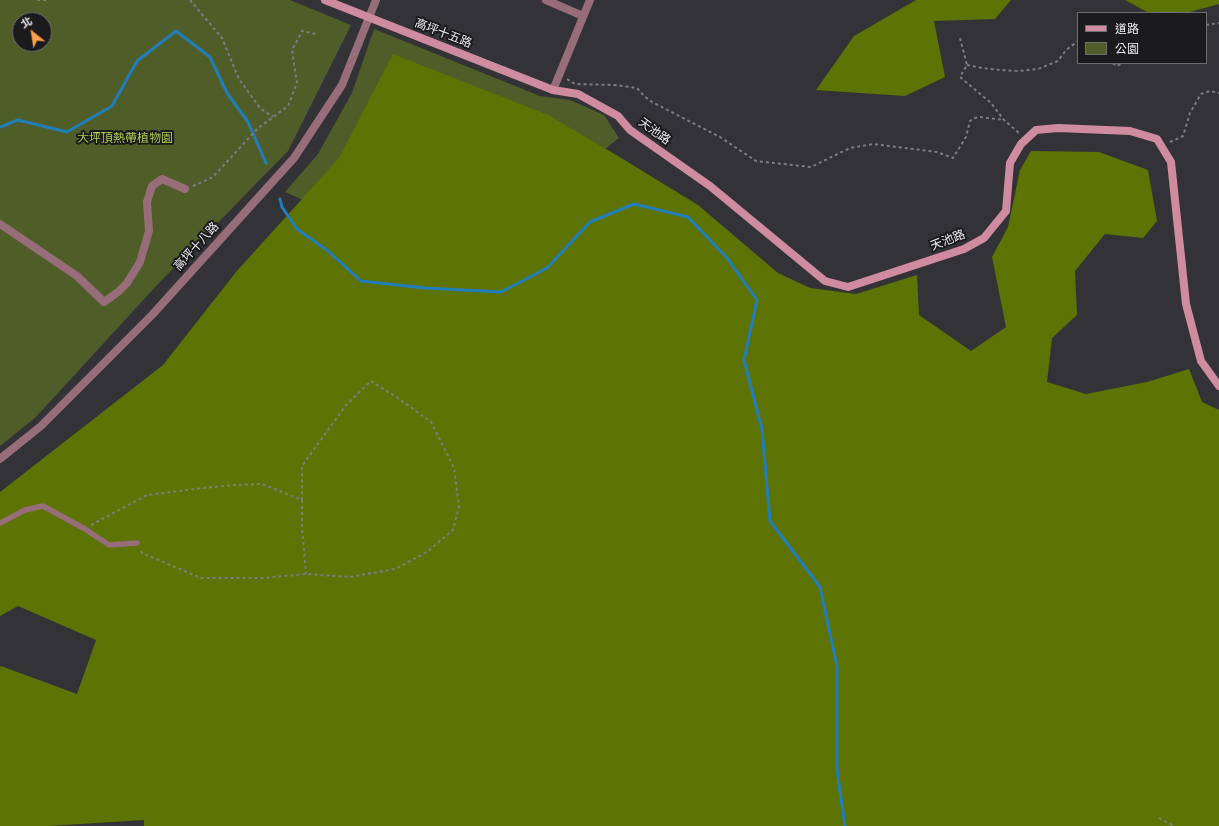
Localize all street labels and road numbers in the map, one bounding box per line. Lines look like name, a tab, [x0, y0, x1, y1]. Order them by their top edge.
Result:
street label: 高坪十五路	[412, 17, 474, 51]
street label: 天池路	[635, 116, 673, 148]
street label: 高坪十八路	[172, 220, 222, 274]
street label: 天池路	[929, 228, 967, 254]

